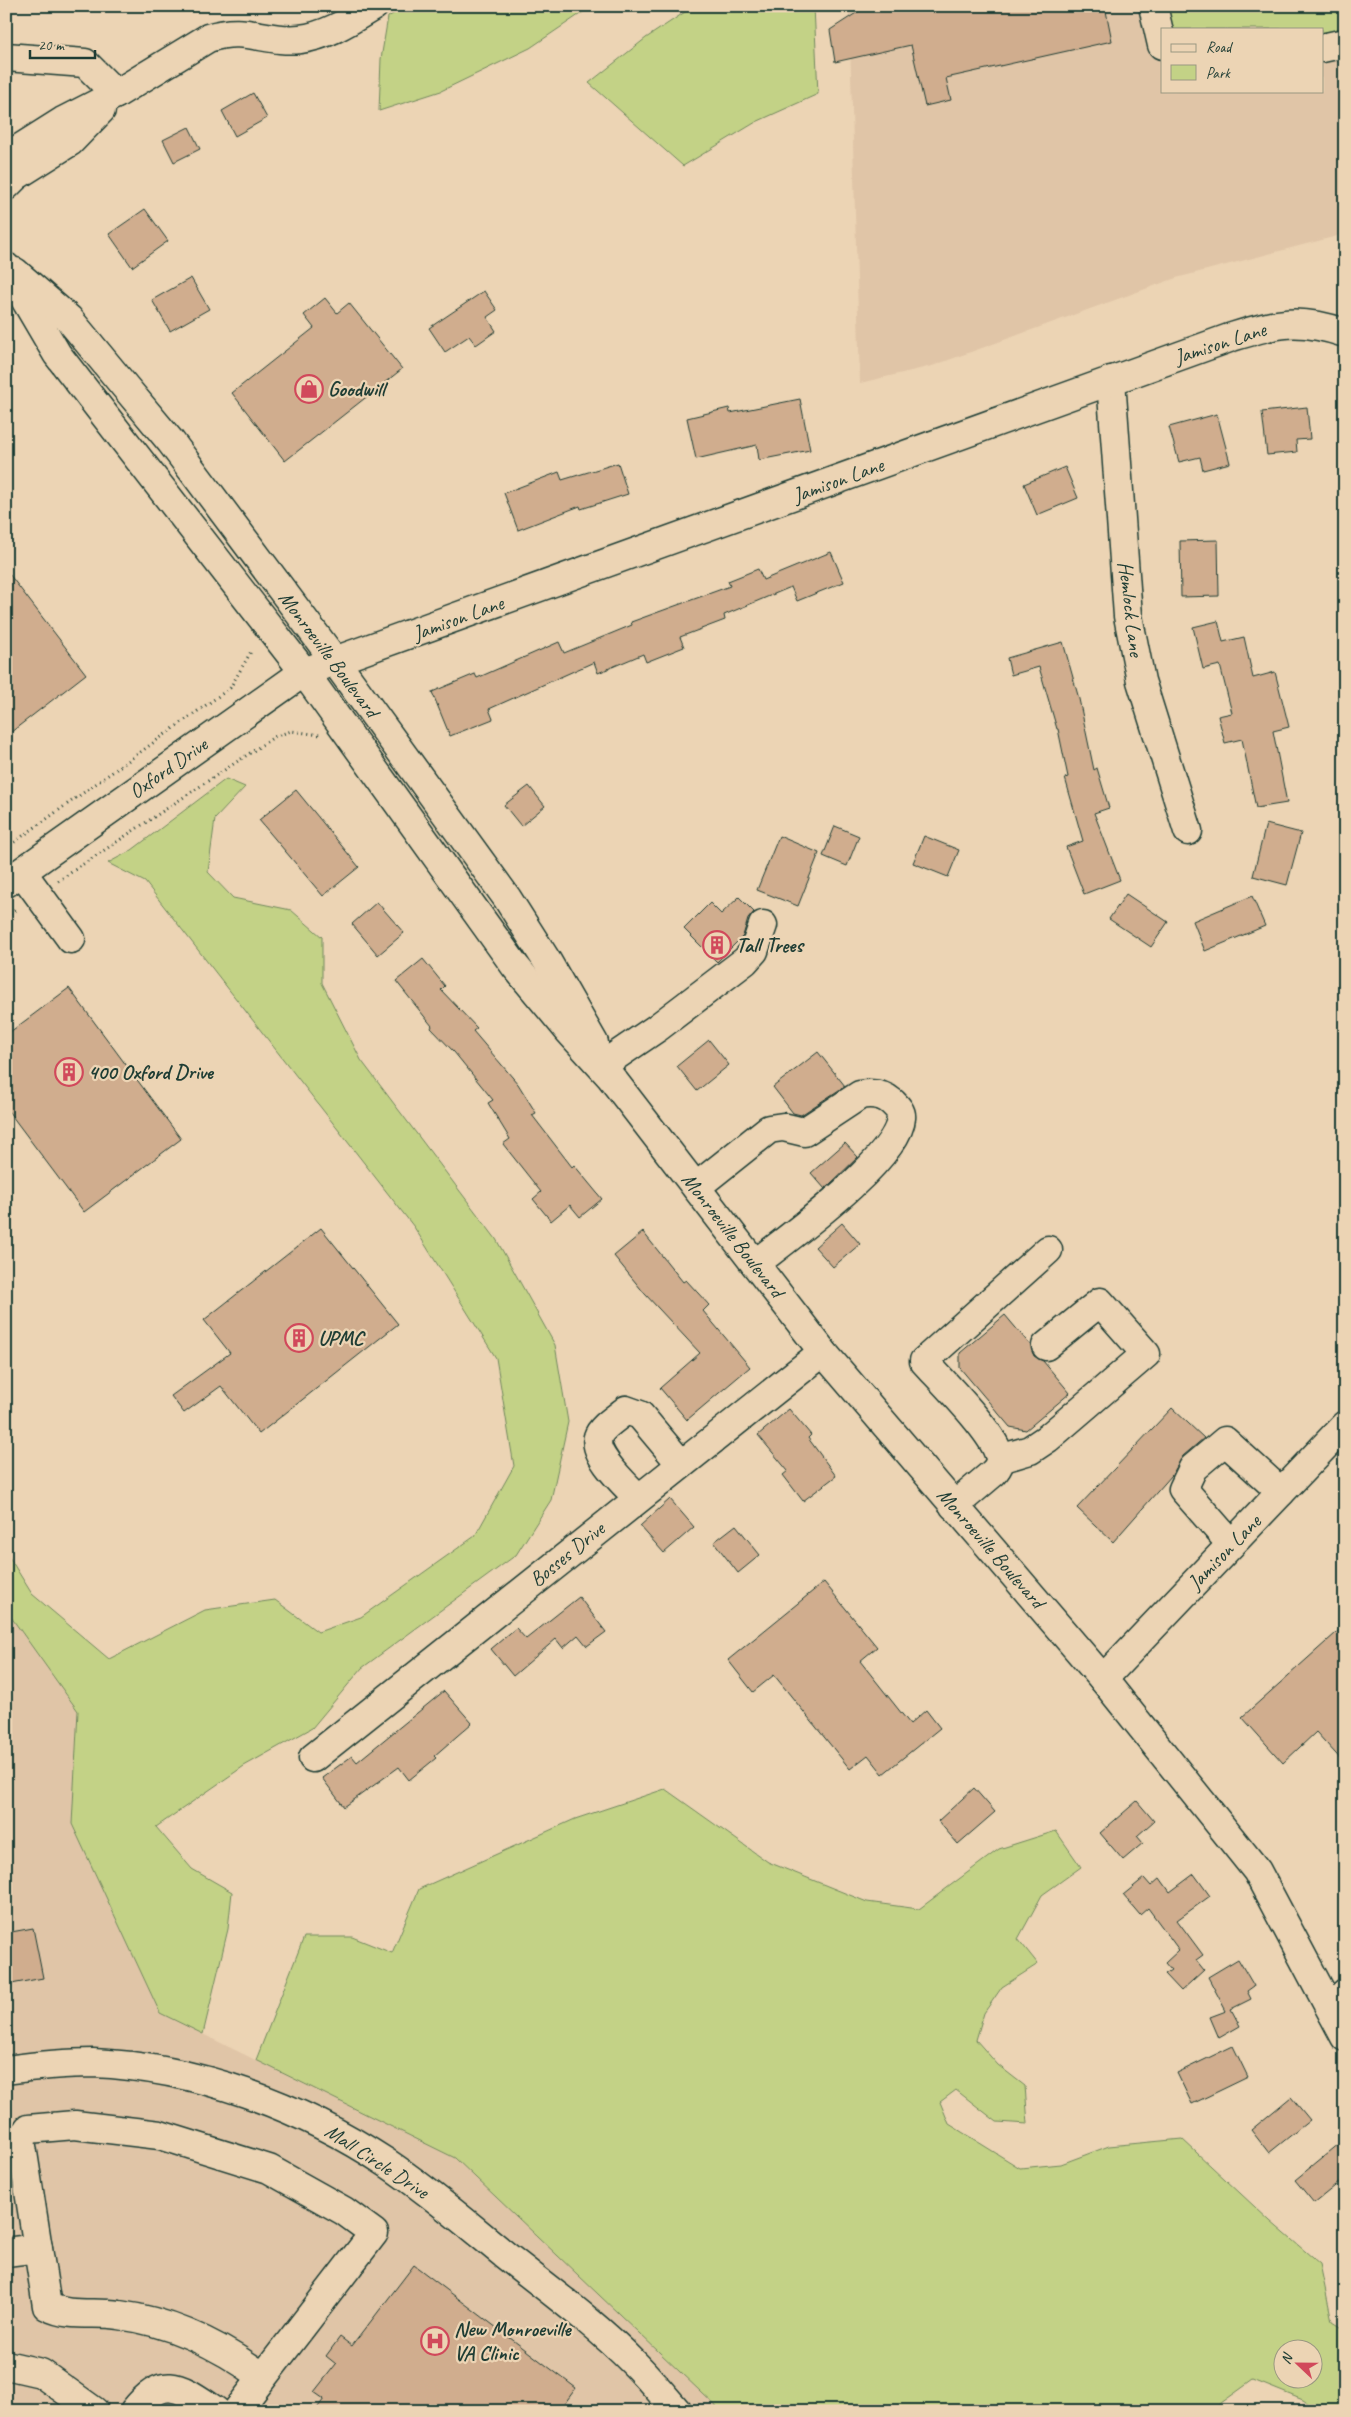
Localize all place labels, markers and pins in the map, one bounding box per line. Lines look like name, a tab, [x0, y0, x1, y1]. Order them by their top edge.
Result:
shop icon: Goodwill	[294, 374, 324, 404]
place label: Goodwill	[328, 376, 389, 402]
building icon: Tall Trees	[702, 930, 732, 960]
place label: Tall Trees	[736, 932, 805, 958]
building icon: 400 Oxford Drive	[54, 1057, 84, 1087]
place label: 400 Oxford Drive	[88, 1059, 215, 1085]
building icon: UPMC	[284, 1323, 314, 1353]
place label: UPMC	[318, 1325, 366, 1351]
place label: New Monroeville VA Clinic	[454, 2316, 572, 2366]
hospital icon: New Monroeville VA Clinic	[420, 2326, 450, 2356]

